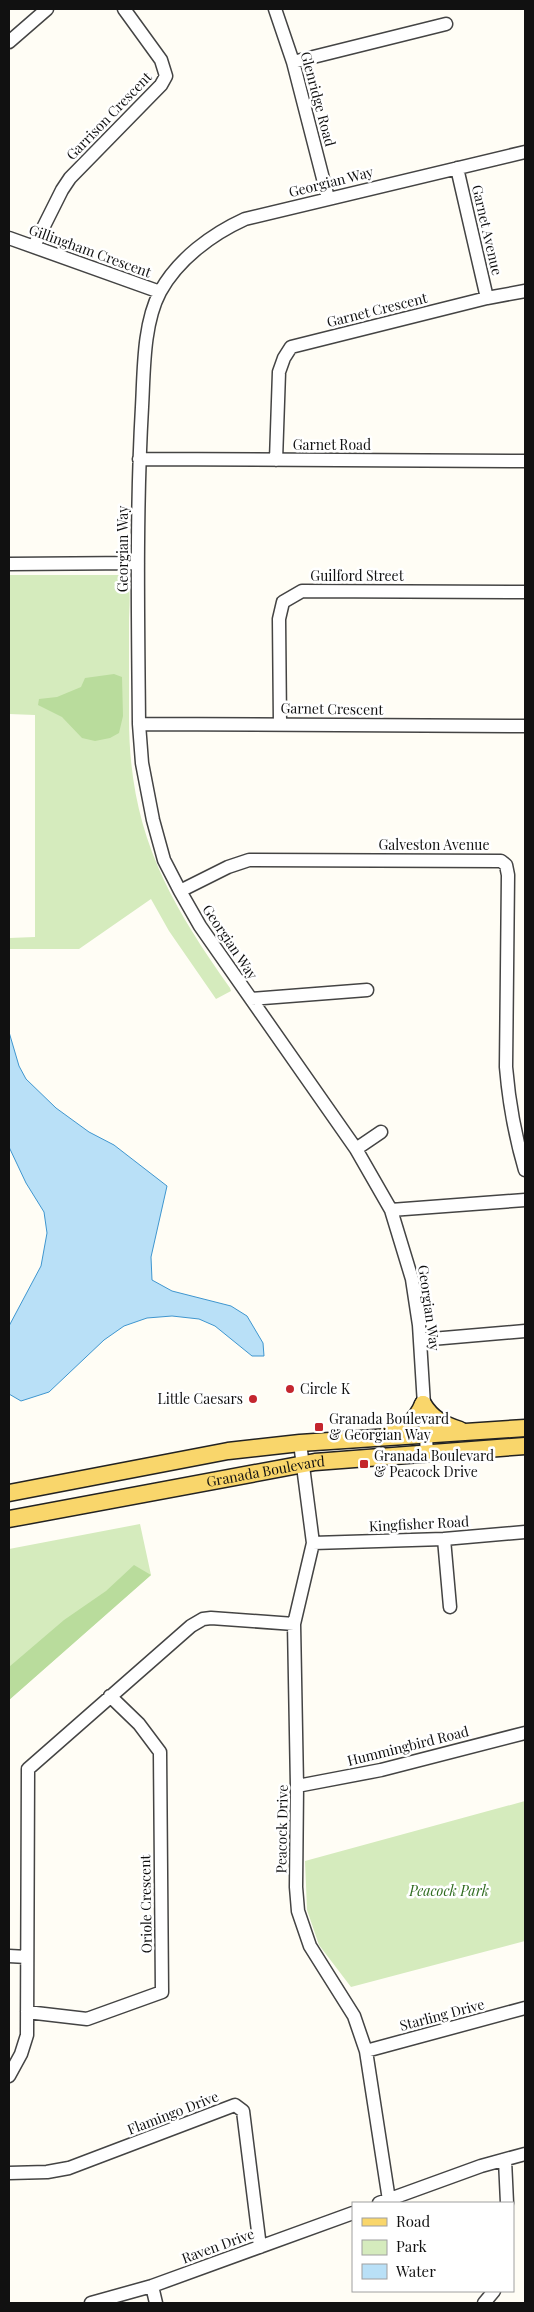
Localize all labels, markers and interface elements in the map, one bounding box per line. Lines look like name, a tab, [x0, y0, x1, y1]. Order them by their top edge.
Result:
street label: Glenridge Road	[297, 49, 340, 148]
street label: Garrison Crescent	[62, 67, 156, 164]
street label: Georgian Way	[287, 162, 375, 201]
street label: Garnet Avenue	[468, 183, 507, 277]
street label: Gillingham Crescent	[26, 220, 155, 282]
street label: Garnet Crescent	[325, 288, 430, 331]
street label: Garnet Road	[293, 435, 371, 454]
street label: Georgian Way	[113, 506, 132, 592]
street label: Guilford Street	[310, 566, 405, 585]
street label: Garnet Crescent	[280, 698, 385, 719]
street label: Galveston Avenue	[378, 835, 490, 854]
street label: Georgian Way	[198, 901, 263, 983]
street label: Georgian Way	[414, 1264, 445, 1352]
place label: Circle K	[300, 1379, 351, 1398]
marker: Circle K	[284, 1383, 296, 1395]
place label: Little Caesars	[157, 1389, 243, 1408]
marker: Little Caesars	[247, 1393, 259, 1405]
place label: Granada Boulevard & Georgian Way	[329, 1409, 449, 1444]
marker: Granada Boulevard & Georgian Way	[313, 1421, 325, 1433]
place label: Granada Boulevard & Peacock Drive	[374, 1446, 494, 1481]
street label: Granada Boulevard	[205, 1451, 325, 1491]
marker: Granada Boulevard & Peacock Drive	[358, 1458, 370, 1470]
street label: Kingfisher Road	[368, 1511, 470, 1536]
street label: Hummingbird Road	[345, 1721, 471, 1770]
street label: Peacock Drive	[271, 1785, 292, 1873]
street label: Oriole Crescent	[135, 1853, 156, 1954]
park label: Peacock Park	[408, 1881, 489, 1900]
street label: Starling Drive	[397, 1994, 486, 2035]
street label: Flamingo Drive	[124, 2086, 221, 2139]
legend	[352, 2202, 514, 2292]
text: Road	[396, 2211, 430, 2231]
street label: Raven Drive	[179, 2224, 257, 2267]
text: Park	[396, 2236, 428, 2256]
text: Water	[395, 2261, 436, 2281]

